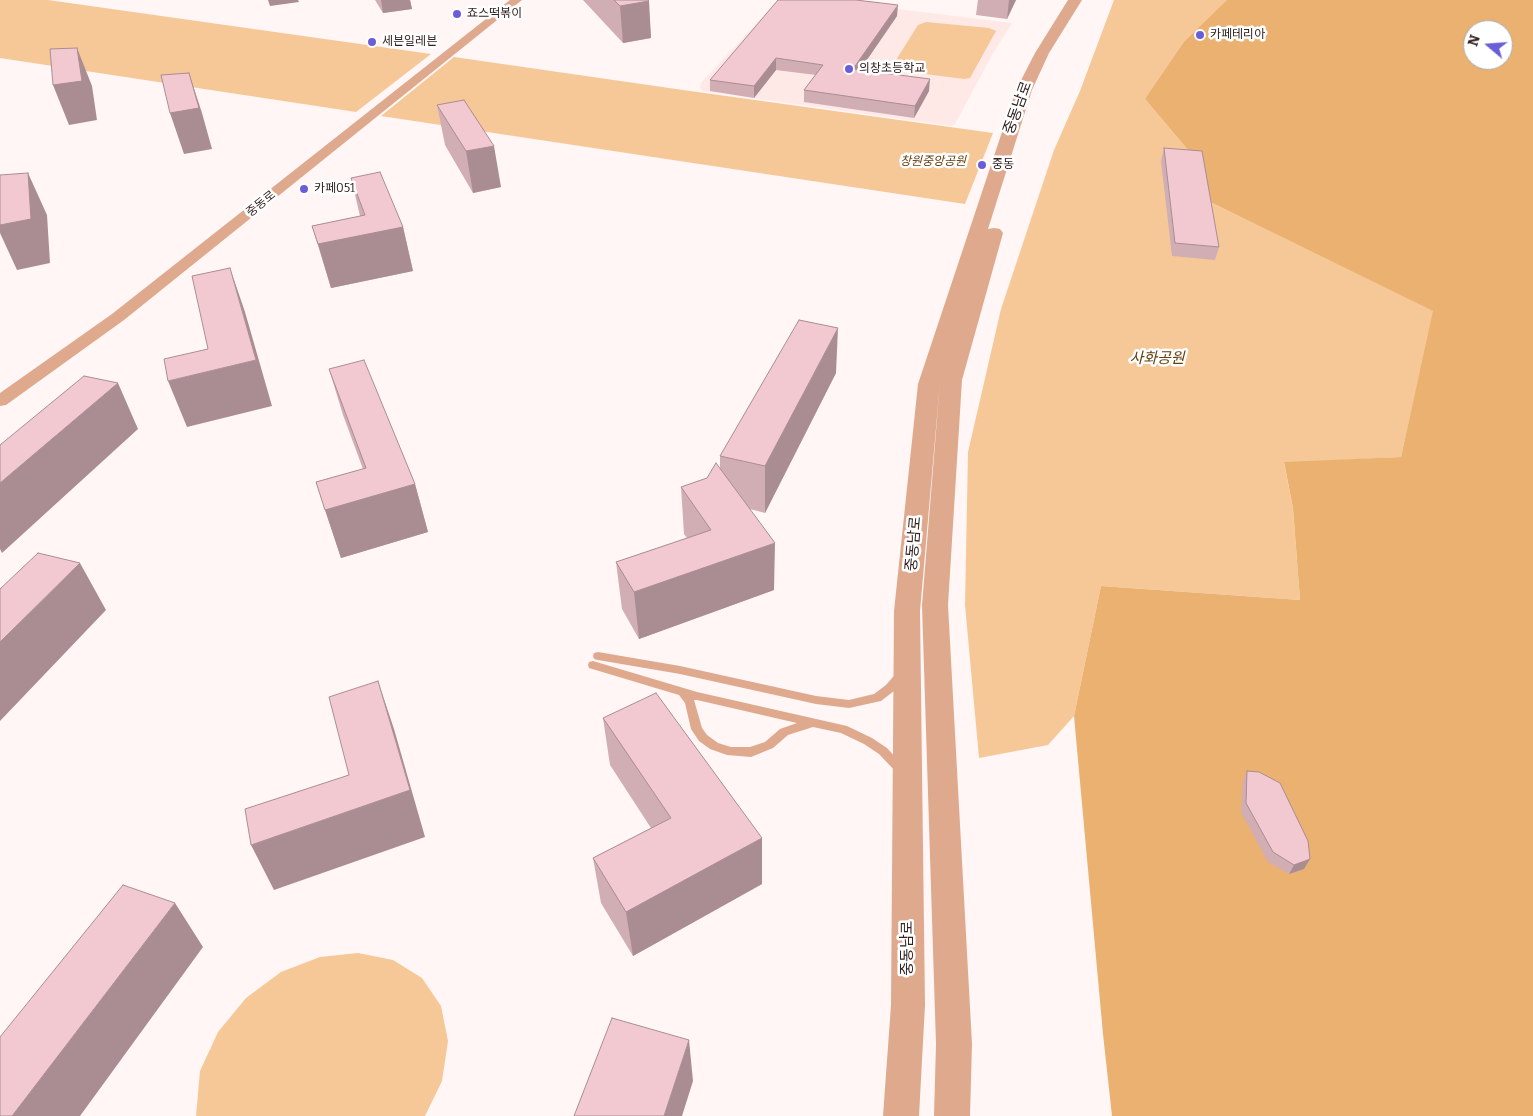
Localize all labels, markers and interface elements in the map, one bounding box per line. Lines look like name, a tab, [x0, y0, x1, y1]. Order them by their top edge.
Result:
place label: 죠스떡볶이	[467, 7, 522, 21]
marker: 죠스떡볶이	[451, 8, 463, 20]
north arrow	[1463, 20, 1513, 70]
place label: 카페테리아	[1210, 28, 1265, 42]
marker: 카페테리아	[1194, 29, 1206, 41]
text: N	[1464, 33, 1484, 48]
place label: 세븐일레븐	[382, 35, 437, 49]
marker: 세븐일레븐	[366, 36, 378, 48]
place label: 의창초등학교	[859, 62, 925, 76]
marker: 의창초등학교	[843, 63, 855, 75]
street label: 중동남로	[1000, 79, 1036, 137]
park label: 창원중앙공원	[900, 155, 966, 169]
place label: 중동	[992, 158, 1014, 172]
marker: 중동	[976, 159, 988, 171]
place label: 카페051	[314, 182, 355, 196]
marker: 카페051	[298, 183, 310, 195]
street label: 중동로	[244, 188, 278, 220]
park label: 사화공원	[1129, 350, 1185, 368]
street label: 중동남로	[903, 516, 925, 572]
street label: 중동남로	[899, 920, 917, 976]

